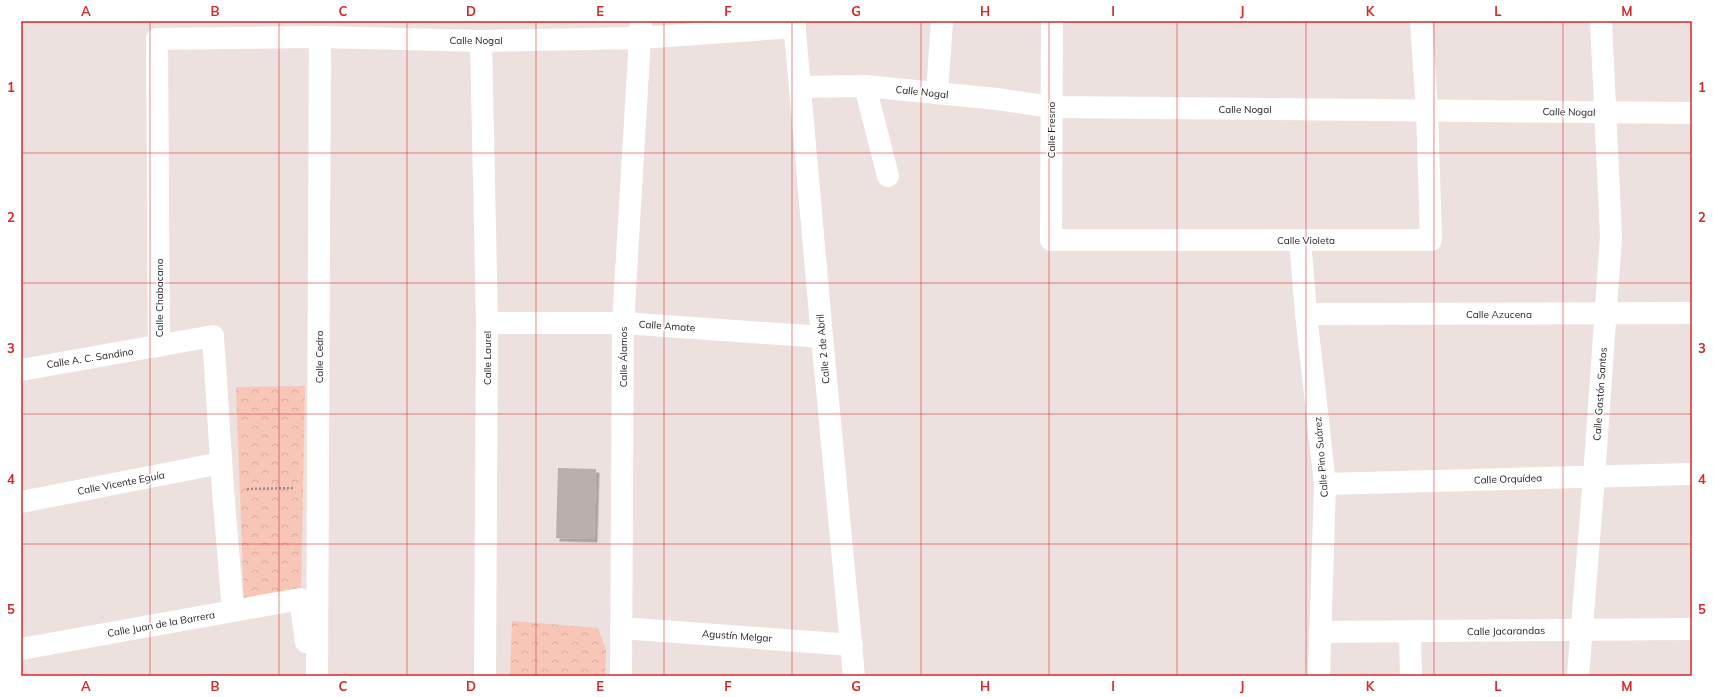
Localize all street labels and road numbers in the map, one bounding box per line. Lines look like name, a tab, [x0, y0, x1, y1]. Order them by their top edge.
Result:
street label: Calle Nogal	[449, 34, 503, 47]
street label: Calle Nogal	[895, 83, 949, 101]
street label: Calle Fresno	[1045, 101, 1058, 158]
street label: Calle Nogal	[1218, 103, 1272, 116]
street label: Calle Nogal	[1542, 105, 1596, 119]
street label: Calle Violeta	[1277, 234, 1335, 247]
street label: Calle Chabacano	[153, 258, 166, 337]
street label: Calle Azucena	[1466, 308, 1532, 321]
street label: Calle 2 de Abril	[813, 314, 833, 384]
street label: Calle Amate	[638, 318, 696, 334]
street label: Calle Álamos	[617, 327, 630, 387]
street label: Calle Cedro	[313, 330, 326, 383]
street label: Calle Laurel	[481, 331, 494, 385]
street label: Calle A. C. Sandino	[46, 345, 135, 371]
street label: Calle Gastón Santos	[1590, 347, 1610, 441]
street label: Calle Pino Suárez	[1311, 416, 1331, 498]
street label: Calle Vicente Eguía	[76, 468, 166, 498]
street label: Calle Orquídea	[1474, 471, 1542, 487]
street label: Calle Juan de la Barrera	[106, 608, 216, 640]
street label: Calle Jacarandas	[1467, 624, 1545, 638]
street label: Agustín Melgar	[701, 627, 773, 645]

